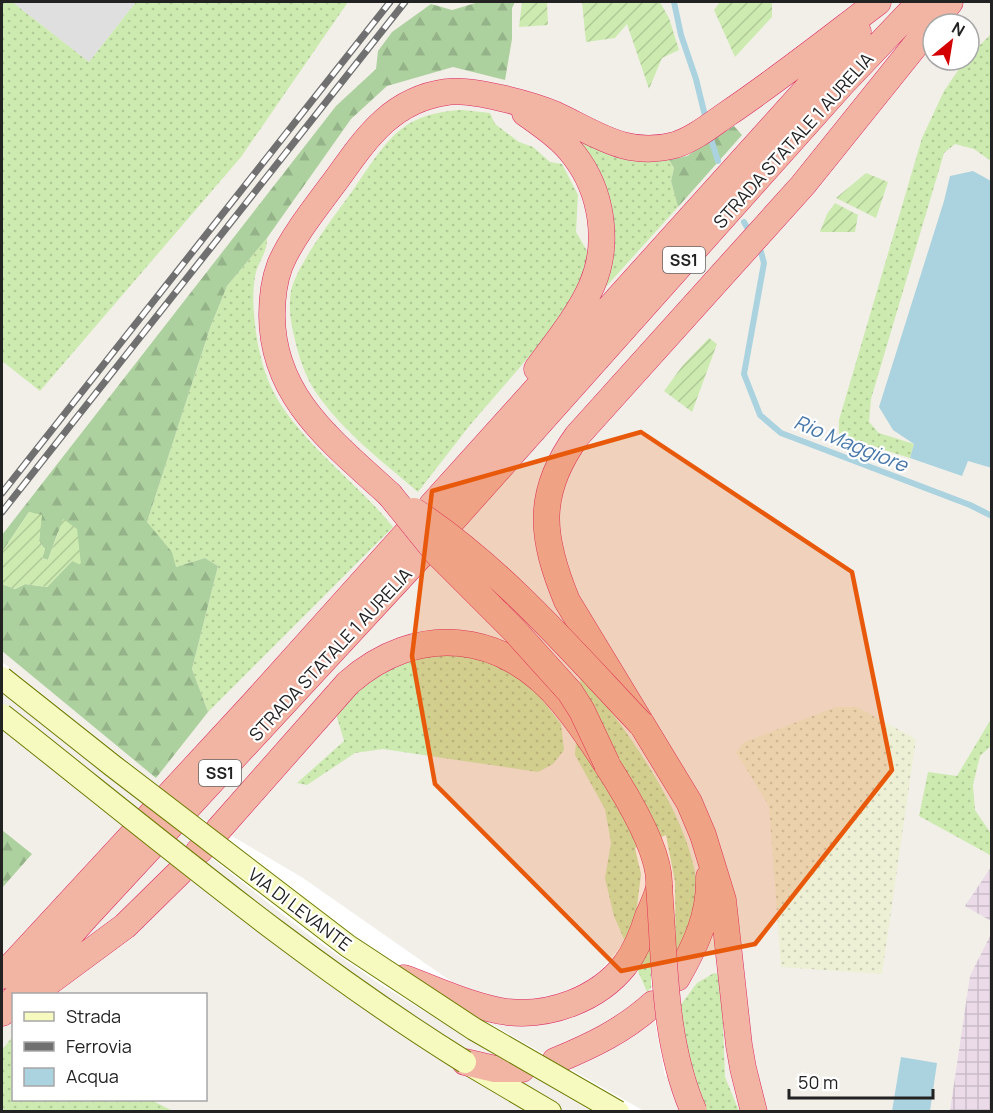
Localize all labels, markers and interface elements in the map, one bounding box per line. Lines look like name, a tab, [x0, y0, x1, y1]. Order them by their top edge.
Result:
north arrow	[921, 12, 981, 72]
text: N	[948, 17, 969, 41]
street label: STRADA STATALE 1 AURELIA	[708, 47, 879, 233]
road number: SS1	[663, 247, 705, 273]
water label: Rio Maggiore	[790, 408, 913, 478]
street label: STRADA STATALE 1 AURELIA	[243, 562, 417, 746]
road number: SS1	[199, 760, 241, 786]
street label: VIA DI LEVANTE	[243, 862, 357, 956]
legend	[12, 993, 207, 1101]
text: Strada	[66, 1004, 121, 1028]
text: Ferrovia	[66, 1034, 132, 1058]
scale bar	[789, 1062, 933, 1100]
text: Acqua	[66, 1064, 119, 1088]
text: 50 m	[798, 1070, 838, 1094]

